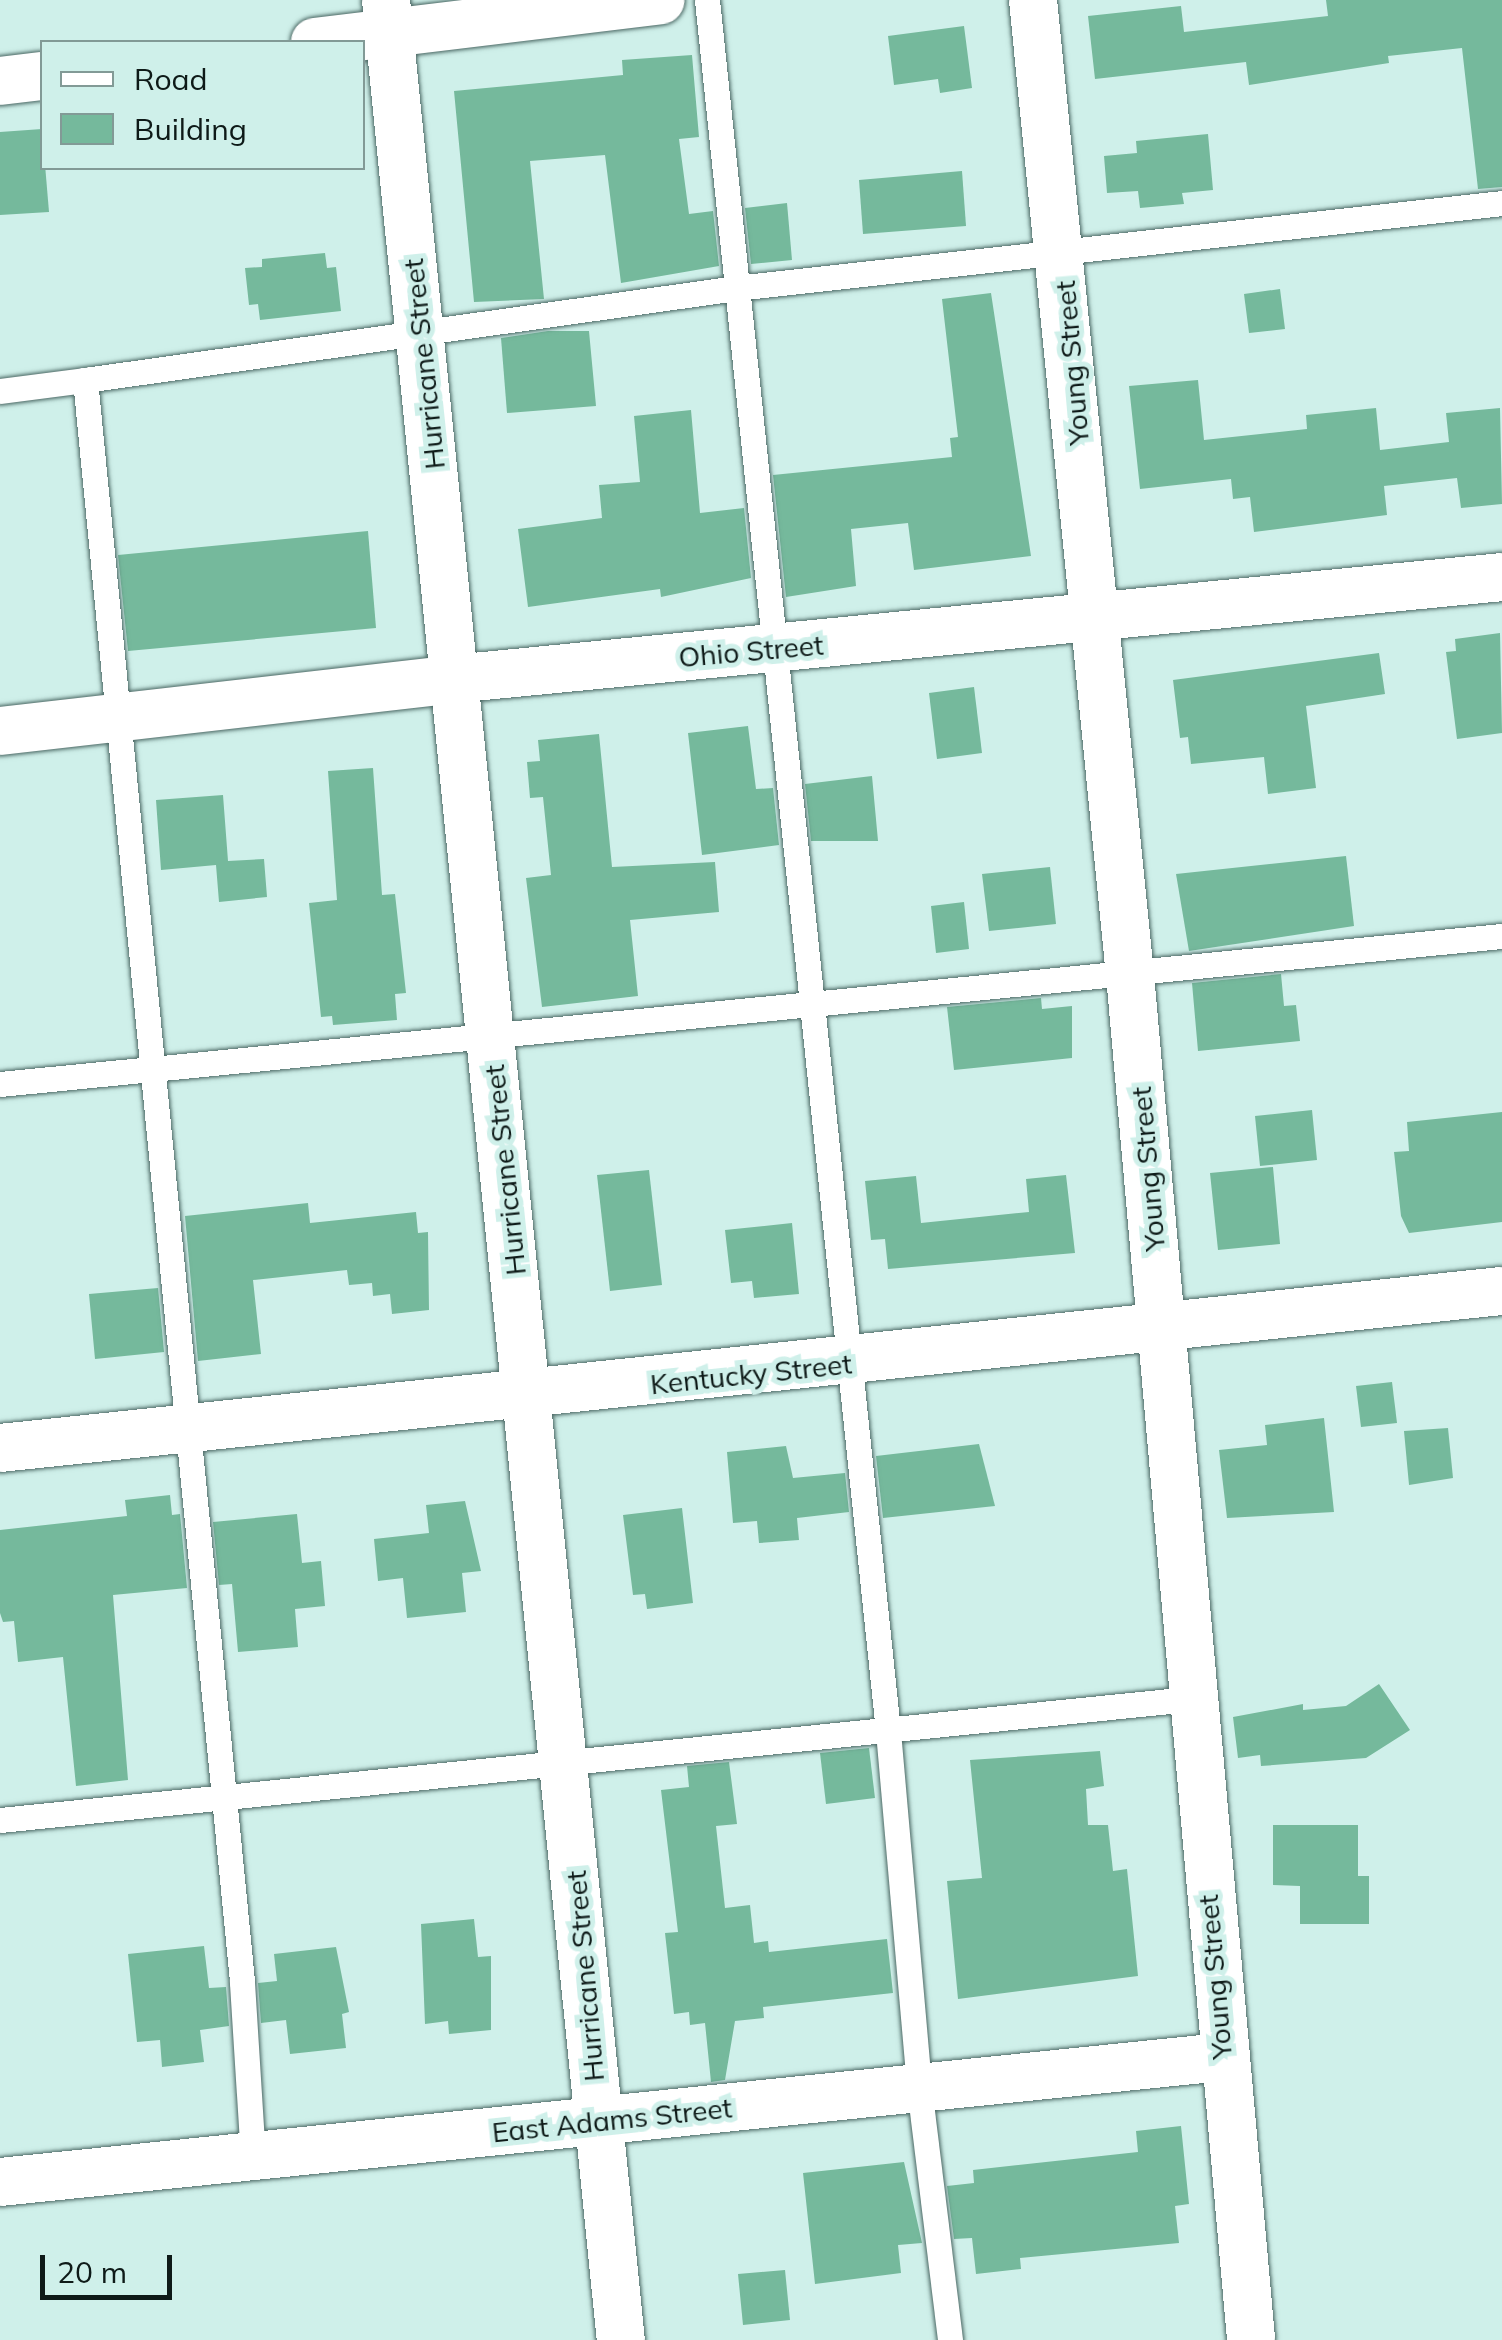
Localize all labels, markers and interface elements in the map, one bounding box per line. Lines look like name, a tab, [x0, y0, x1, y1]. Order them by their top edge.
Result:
legend	[40, 40, 365, 170]
text: Road	[134, 60, 208, 98]
text: Building	[134, 110, 247, 148]
street label: Hurricane Street	[396, 257, 452, 471]
street label: Young Street	[1048, 279, 1096, 447]
street label: Ohio Street	[677, 628, 825, 674]
street label: Hurricane Street	[477, 1063, 533, 1277]
street label: Young Street	[1124, 1085, 1172, 1253]
street label: Kentucky Street	[649, 1347, 853, 1401]
street label: Hurricane Street	[559, 1869, 611, 2083]
street label: Young Street	[1191, 1893, 1239, 2061]
street label: East Adams Street	[490, 2091, 734, 2149]
scale bar	[45, 2235, 178, 2297]
text: 20 m	[57, 2253, 127, 2291]

